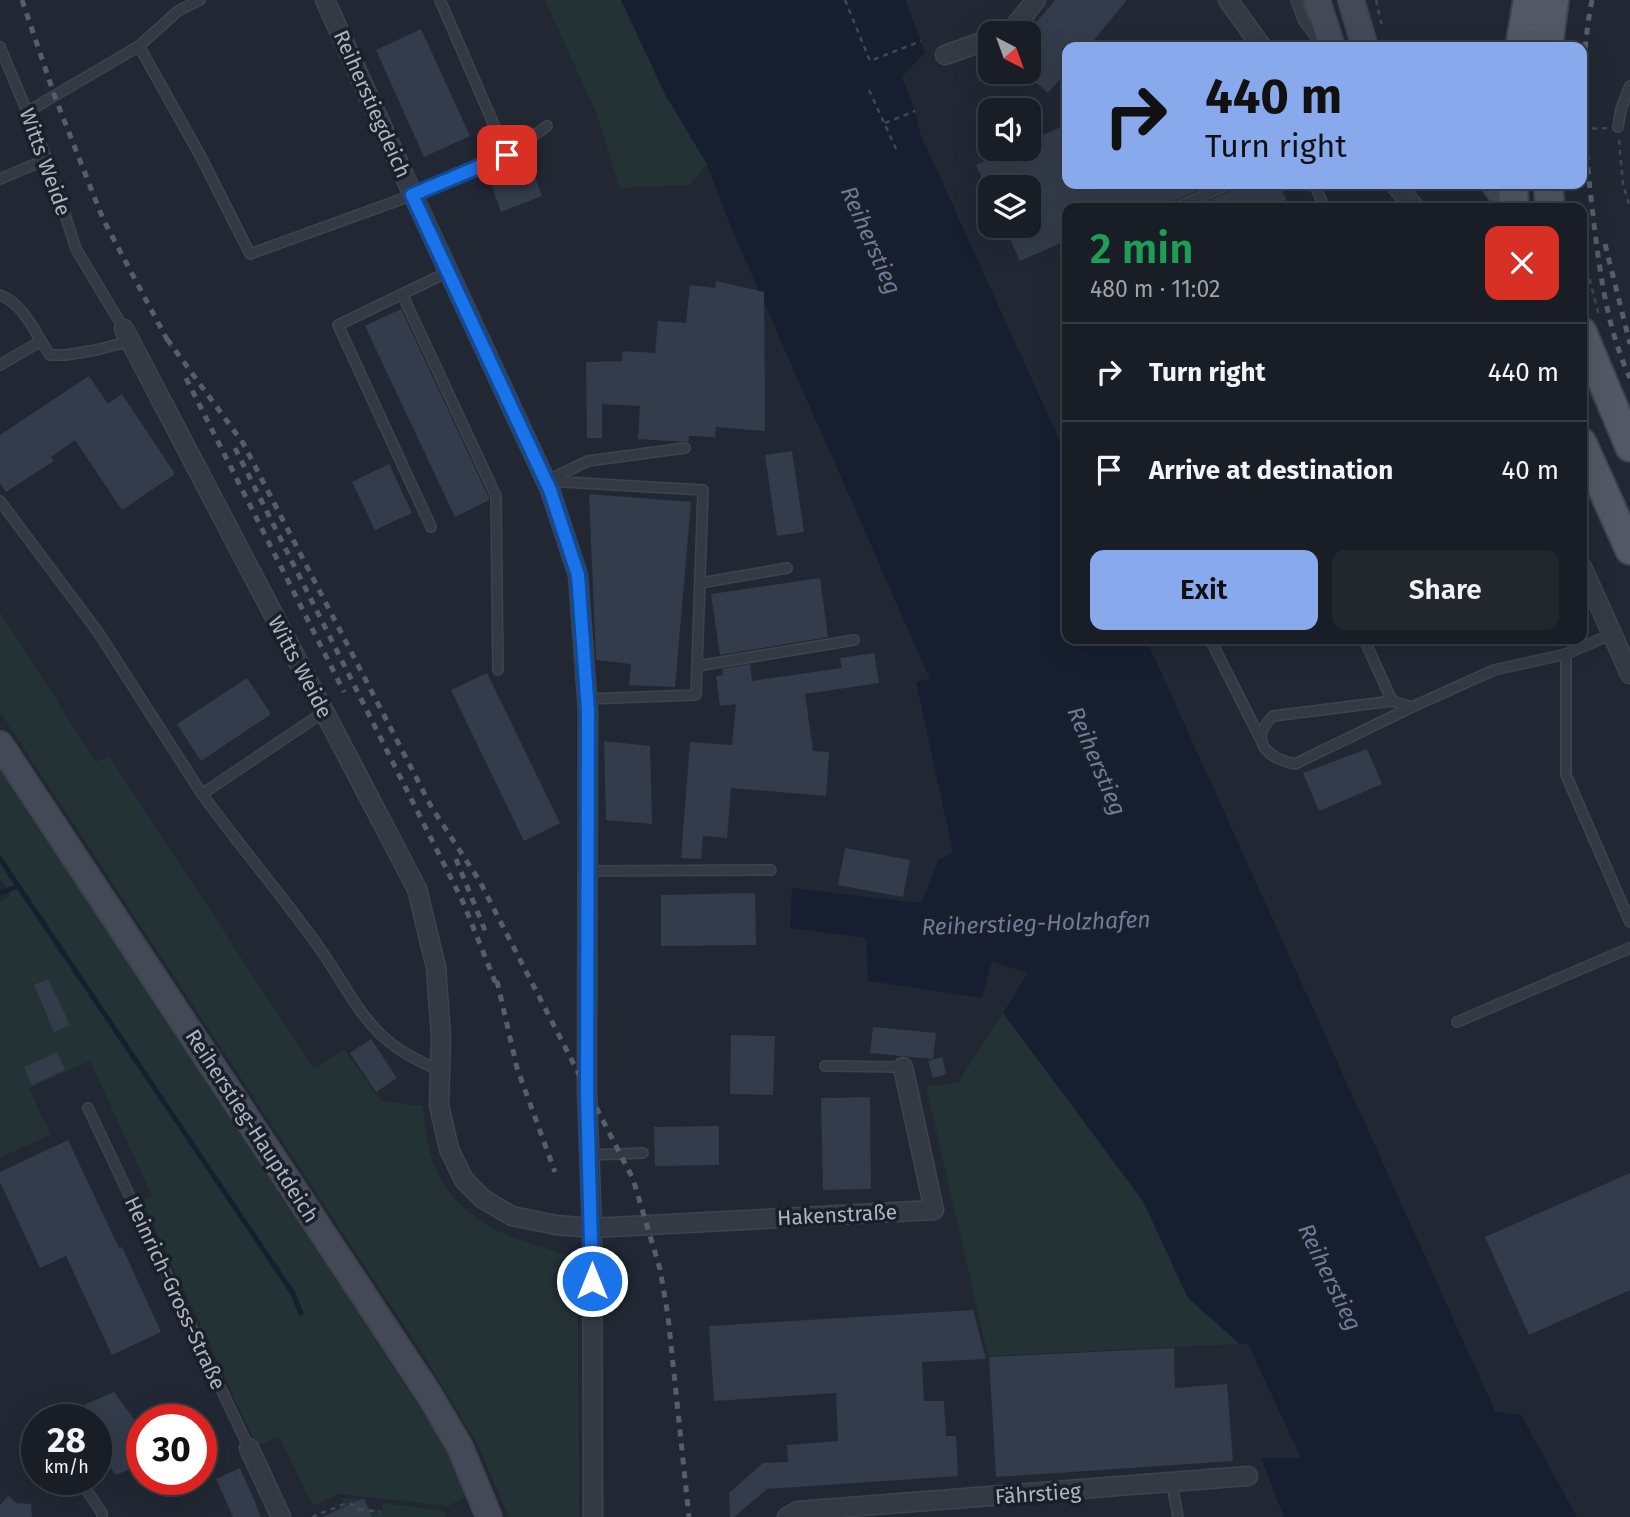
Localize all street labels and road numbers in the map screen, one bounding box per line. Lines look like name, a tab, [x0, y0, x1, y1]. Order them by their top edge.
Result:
street label: Reiherstiegdeich	[328, 26, 416, 182]
street label: Witts Weide	[14, 105, 76, 219]
street label: Witts Weide	[262, 611, 338, 723]
street label: Reiherstieg-Hauptdeich	[180, 1024, 324, 1228]
street label: Heinrich-Gross-Straße	[119, 1192, 231, 1394]
street label: Hakenstraße	[776, 1199, 898, 1231]
street label: Fährstieg	[994, 1478, 1082, 1510]

